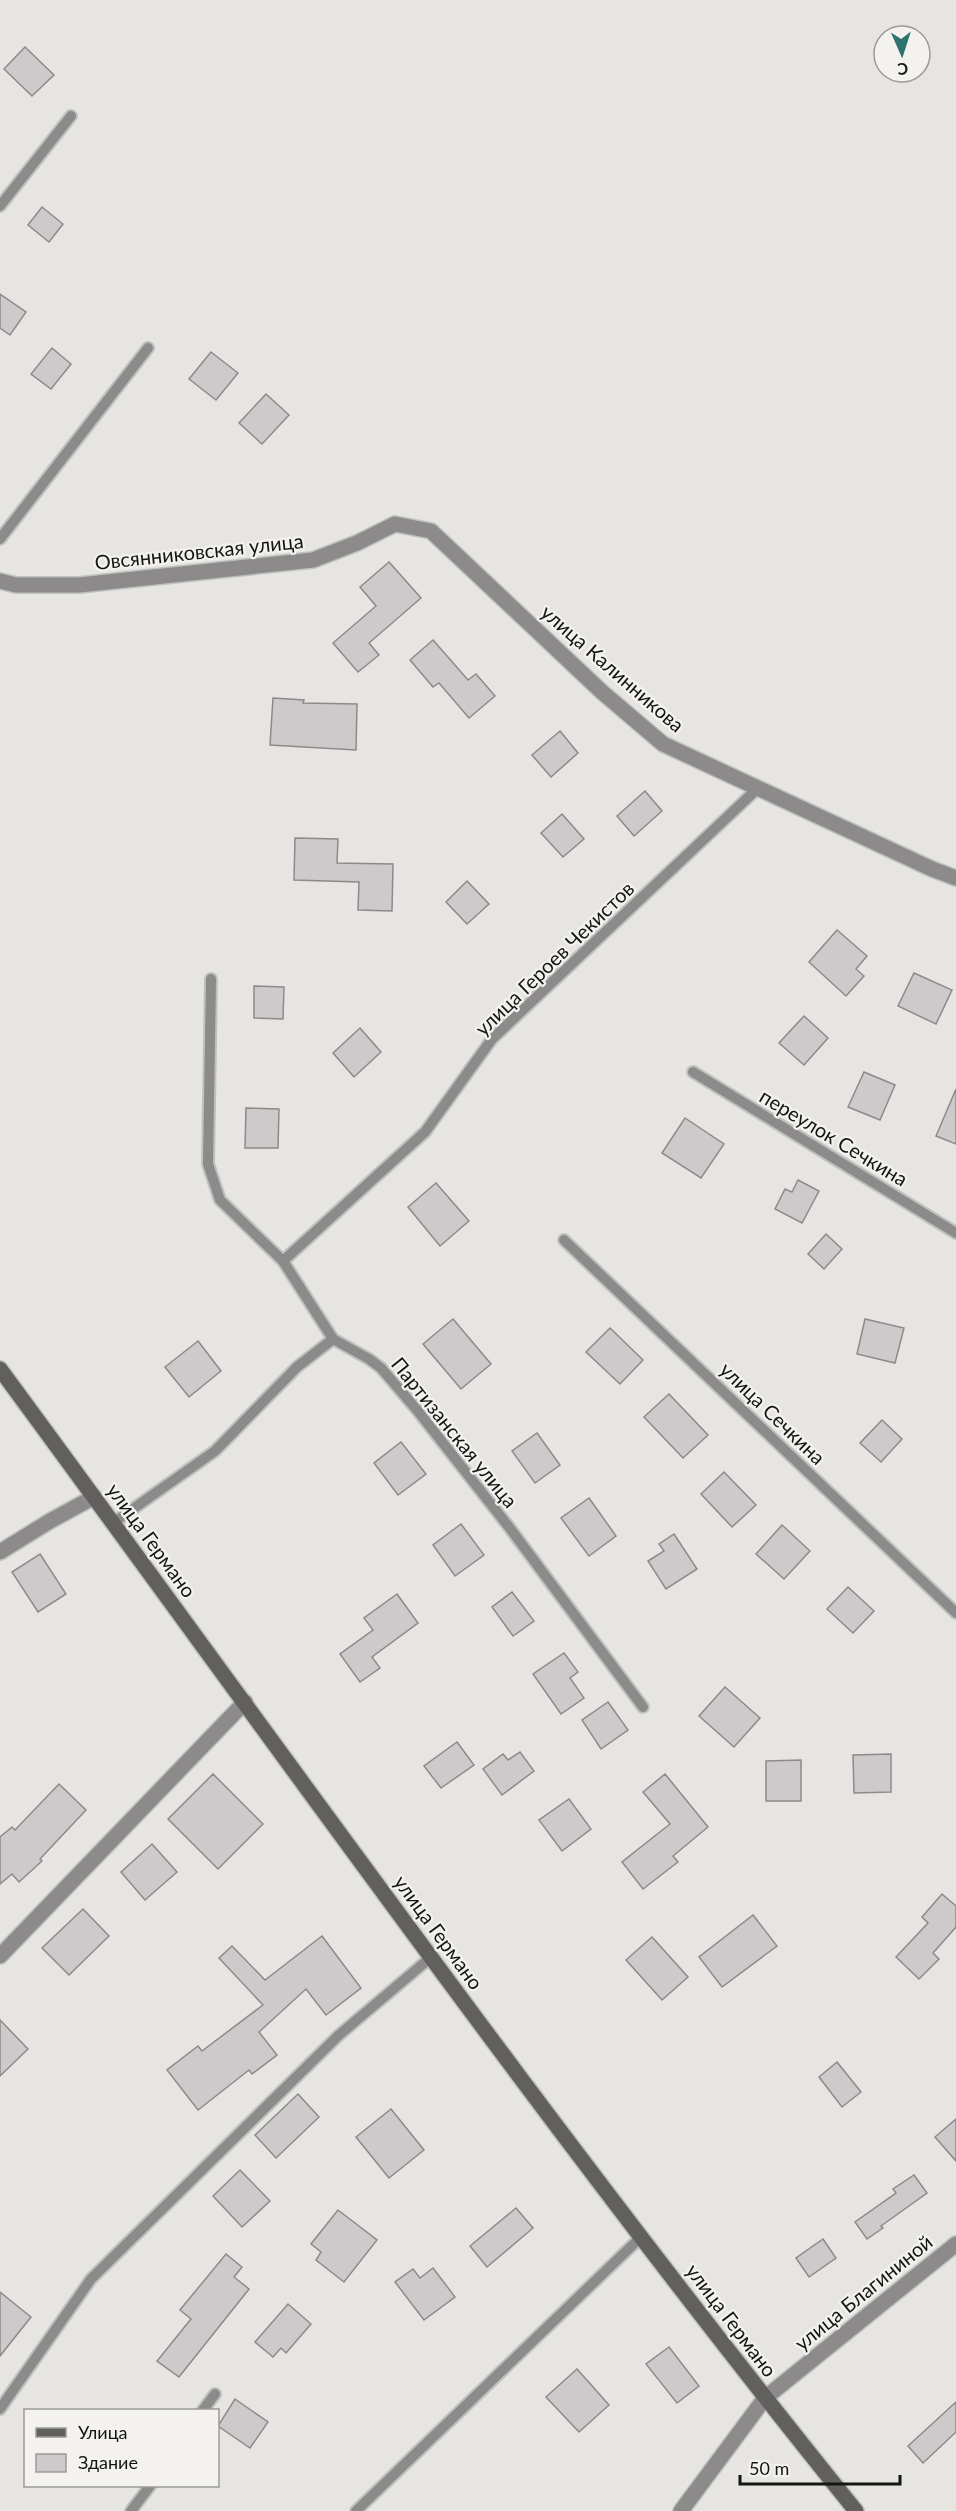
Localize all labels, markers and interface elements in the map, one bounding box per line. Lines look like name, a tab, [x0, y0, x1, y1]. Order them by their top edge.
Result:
north arrow	[872, 24, 932, 84]
text: С	[897, 60, 909, 79]
street label: Овсянниковская улица	[93, 528, 305, 574]
street label: улица Калинникова	[537, 599, 689, 737]
street label: улица Героев Чекистов	[470, 876, 638, 1040]
street label: переулок Сечкина	[756, 1083, 912, 1191]
street label: Партизанская улица	[387, 1352, 523, 1512]
street label: улица Сечкина	[715, 1357, 831, 1469]
street label: улица Германо	[102, 1478, 202, 1602]
street label: улица Германо	[389, 1870, 489, 1994]
street label: улица Благининой	[789, 2229, 937, 2355]
street label: улица Германо	[682, 2259, 782, 2381]
legend	[24, 2409, 219, 2487]
text: Улица	[78, 2421, 128, 2443]
scale bar	[740, 2448, 900, 2486]
text: Здание	[78, 2451, 138, 2473]
text: 50 m	[749, 2457, 789, 2479]

